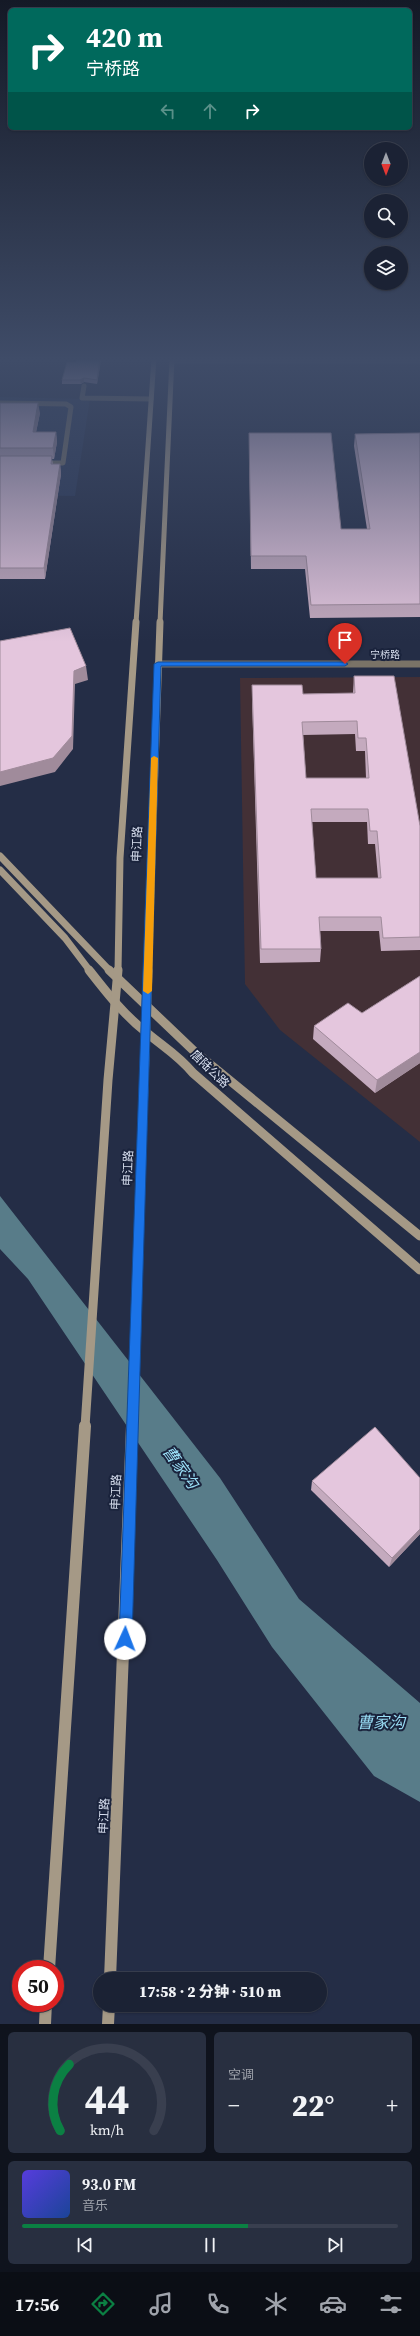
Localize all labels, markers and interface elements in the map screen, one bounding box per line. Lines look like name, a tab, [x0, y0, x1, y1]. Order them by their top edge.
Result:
text: 420 m	[86, 18, 163, 56]
icon: right	[20, 24, 72, 76]
text: 宁桥路	[86, 56, 140, 81]
icon: left	[157, 100, 179, 122]
icon: ahead	[199, 100, 221, 122]
icon: right	[241, 100, 263, 122]
north arrow	[364, 142, 408, 186]
map controls	[364, 142, 408, 290]
button: search	[364, 194, 408, 238]
button: layers	[364, 246, 408, 290]
pin	[328, 623, 362, 664]
icon: arrive	[334, 629, 356, 651]
street label: 宁桥路	[370, 648, 400, 661]
street label: 申江路	[128, 826, 146, 862]
street label: 唐陆公路	[187, 1047, 233, 1091]
street label: 申江路	[119, 1150, 137, 1186]
water label: 曹家沟	[158, 1441, 205, 1494]
street label: 申江路	[107, 1474, 125, 1510]
position arrow	[104, 1618, 146, 1660]
water label: 曹家沟	[357, 1711, 407, 1733]
street label: 申江路	[95, 1798, 113, 1834]
speed limit sign: 50	[12, 1960, 64, 2012]
text: 17:58 · 2 分钟 · 510 m	[139, 1981, 281, 2002]
text: 空调	[228, 2066, 254, 2083]
text: 44	[84, 2070, 130, 2127]
text: 22°	[292, 2085, 334, 2126]
text: −	[228, 2090, 240, 2120]
text: +	[386, 2090, 398, 2120]
text: km/h	[90, 2119, 124, 2139]
text: 93.0 FM	[82, 2174, 136, 2195]
text: 音乐	[82, 2197, 108, 2214]
icon: previous	[74, 2234, 96, 2256]
icon: pause	[199, 2234, 221, 2256]
icon: next	[324, 2234, 346, 2256]
icon: directions	[89, 2290, 117, 2318]
icon: music	[147, 2290, 175, 2318]
icon: phone	[204, 2290, 232, 2318]
icon: climate	[262, 2290, 290, 2318]
icon: car	[319, 2290, 347, 2318]
icon: filters	[377, 2290, 405, 2318]
text: 17:56	[15, 2292, 59, 2317]

